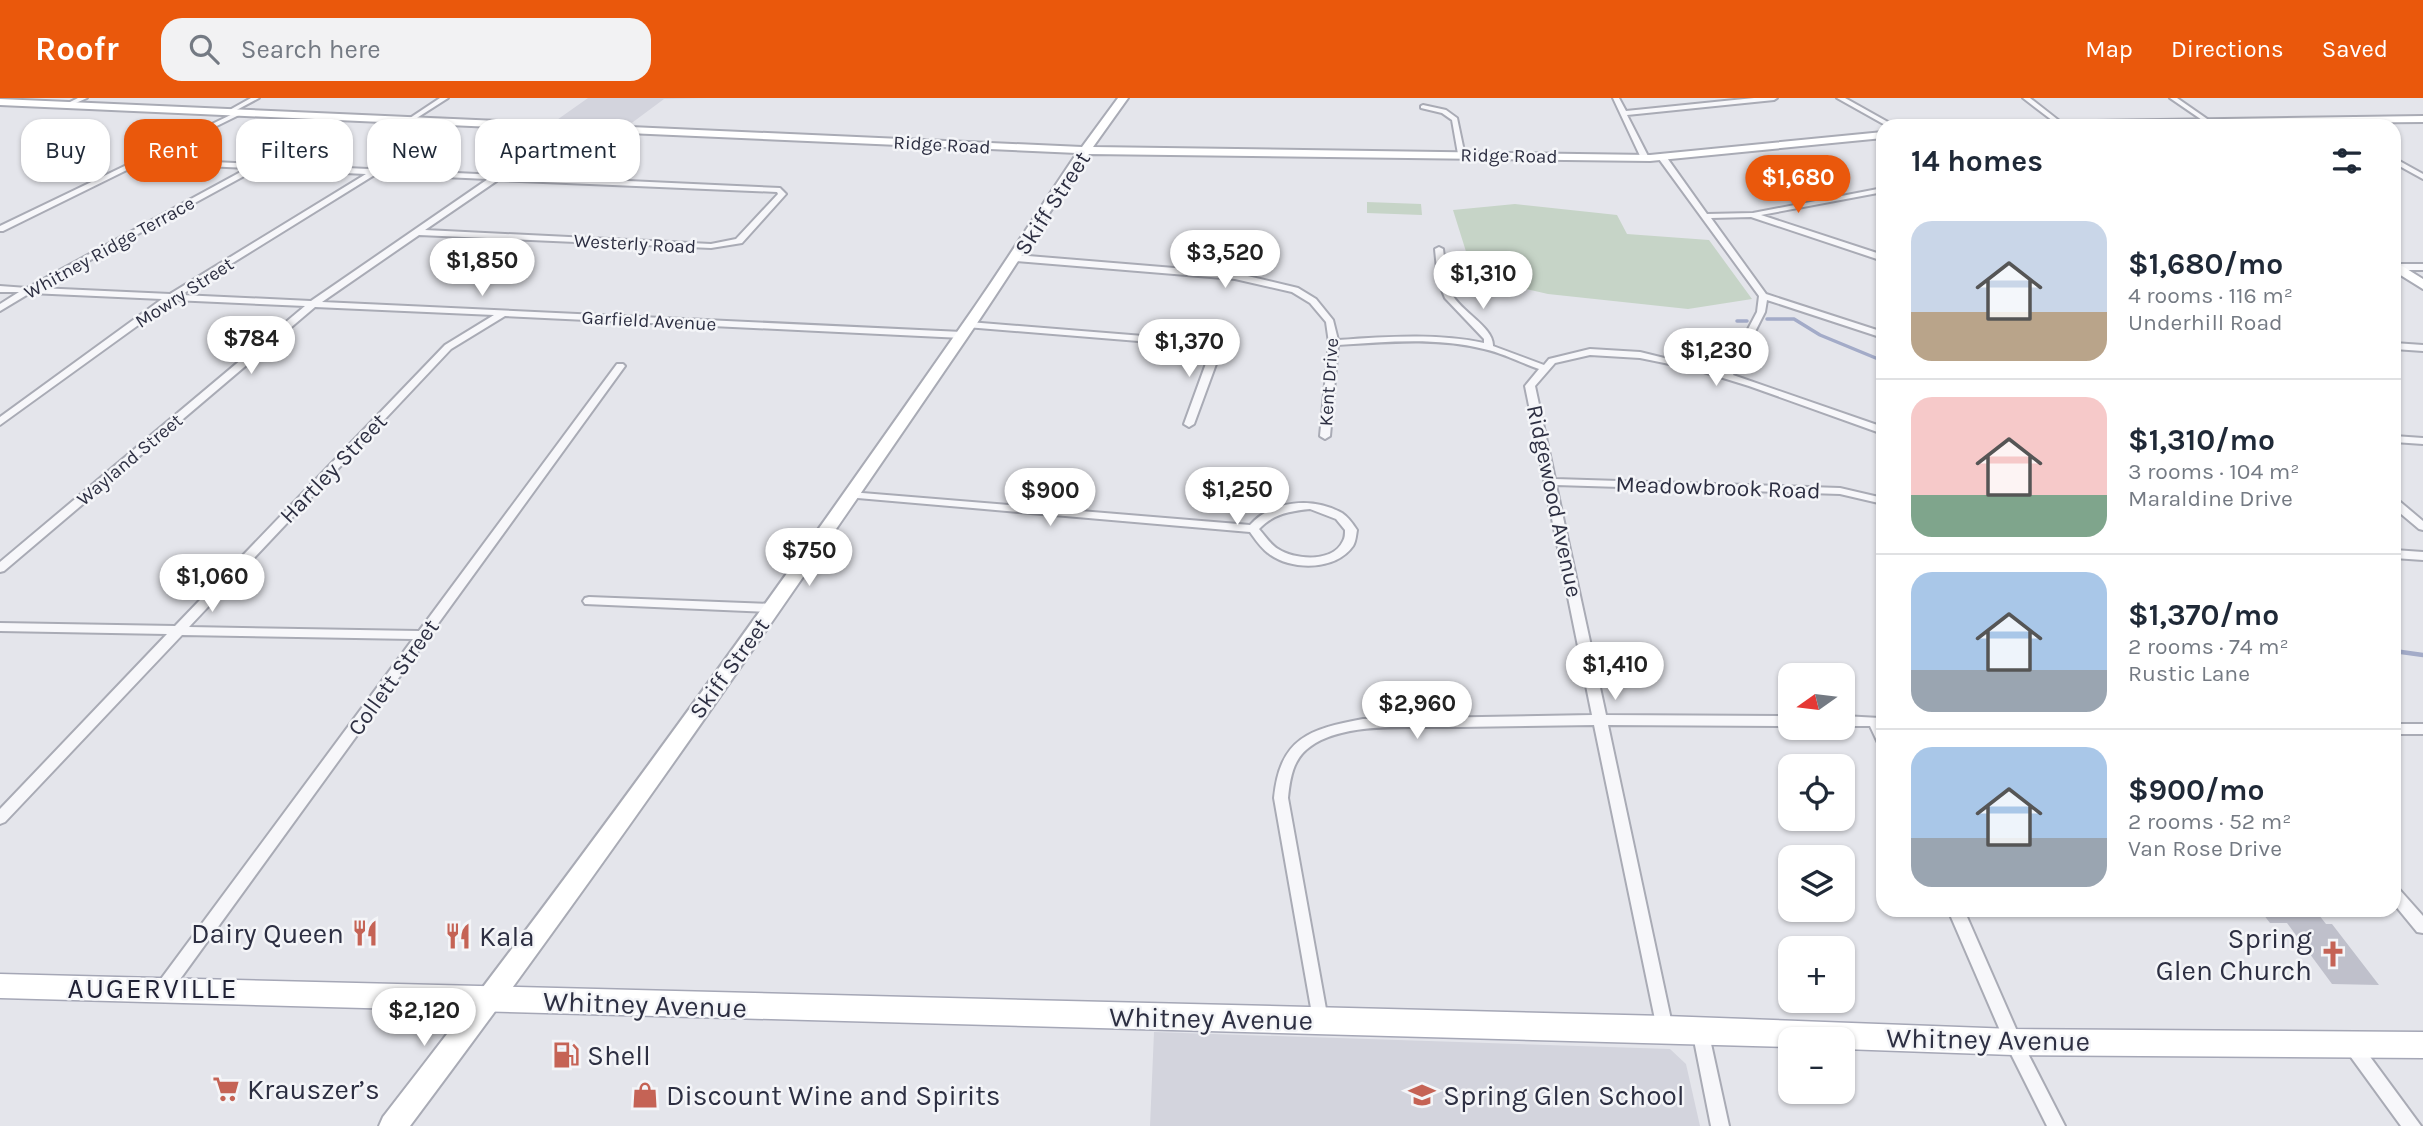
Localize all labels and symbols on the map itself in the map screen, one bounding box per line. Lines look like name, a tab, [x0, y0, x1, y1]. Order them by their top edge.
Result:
street label: Ridge Road	[893, 131, 991, 159]
street label: Ridge Road	[1460, 144, 1558, 168]
street label: Skiff Street	[1009, 146, 1096, 260]
pin: $1,680	[1741, 156, 1855, 215]
street label: Whitney Ridge Terrace	[21, 192, 198, 304]
street label: Westerly Road	[573, 230, 697, 258]
pin: $3,520	[1168, 230, 1282, 290]
pin: $1,850	[425, 238, 539, 298]
pin: $1,310	[1426, 252, 1540, 311]
street label: Mowry Street	[131, 253, 238, 333]
street label: Garfield Avenue	[581, 306, 717, 336]
pin: $784	[210, 316, 292, 376]
pin: $1,370	[1132, 320, 1246, 379]
pin: $1,230	[1659, 328, 1773, 388]
street label: Kent Drive	[1315, 337, 1343, 427]
street label: Ridgewood Avenue	[1521, 402, 1588, 600]
street label: Hartley Street	[274, 407, 393, 529]
street label: Wayland Street	[72, 409, 187, 510]
pin: $900	[1009, 468, 1091, 528]
pin: $1,250	[1180, 468, 1294, 527]
street label: Meadowbrook Road	[1615, 470, 1821, 505]
pin: $750	[768, 528, 850, 588]
pin: $1,060	[155, 554, 269, 614]
street label: Skiff Street	[684, 612, 775, 724]
street label: Collett Street	[342, 614, 445, 741]
pin: $1,410	[1558, 642, 1672, 702]
north arrow	[1778, 663, 1855, 740]
pin: $2,960	[1360, 682, 1474, 741]
place label: Dairy Queen	[191, 917, 344, 950]
restaurant icon: Dairy Queen	[350, 918, 380, 948]
place label: Kala	[479, 920, 535, 953]
restaurant icon: Kala	[443, 921, 473, 951]
place label: Spring Glen Church	[2156, 922, 2312, 987]
church icon: Spring Glen Church	[2318, 939, 2348, 969]
district label: AUGERVILLE	[68, 972, 238, 1005]
street label: Whitney Avenue	[543, 984, 747, 1025]
pin: $2,120	[367, 988, 481, 1048]
street label: Whitney Avenue	[1109, 1000, 1313, 1037]
street label: Whitney Avenue	[1886, 1021, 2090, 1058]
place label: Shell	[587, 1039, 651, 1072]
fuel station icon: Shell	[551, 1040, 581, 1070]
place label: Krauszer’s	[247, 1073, 380, 1106]
supermarket icon: Krauszer’s	[211, 1074, 241, 1104]
place label: Discount Wine and Spirits	[666, 1079, 1001, 1112]
place label: Spring Glen School	[1443, 1079, 1685, 1112]
shop icon: Discount Wine and Spirits	[630, 1080, 660, 1110]
school or university icon: Spring Glen School	[1407, 1080, 1437, 1110]

